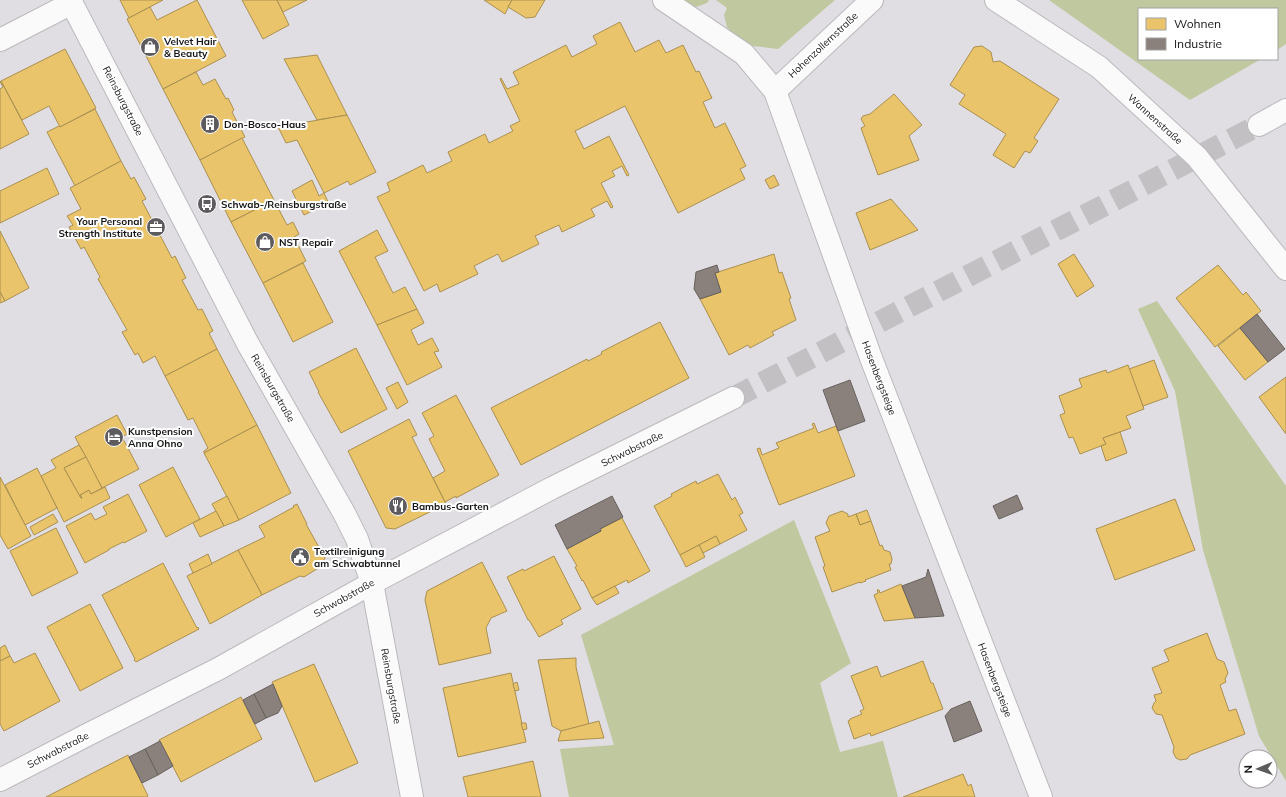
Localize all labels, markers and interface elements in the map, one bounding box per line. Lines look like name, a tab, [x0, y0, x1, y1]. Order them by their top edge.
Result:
legend	[1138, 8, 1278, 60]
street label: Hohenzollernstraße	[785, 9, 861, 81]
text: Wohnen	[1174, 16, 1221, 31]
place label: Velvet Hair & Beauty	[163, 35, 217, 60]
shop icon: Velvet Hair & Beauty	[139, 36, 161, 58]
text: Industrie	[1174, 36, 1222, 51]
street label: Reinsburgstraße	[100, 64, 146, 138]
street label: Wannenstraße	[1125, 91, 1185, 147]
building icon: Don-Bosco-Haus	[199, 113, 221, 135]
place label: Don-Bosco-Haus	[224, 118, 306, 131]
bus stop icon: Schwab-/Reinsburgstraße	[196, 193, 218, 215]
place label: Schwab-/Reinsburgstraße	[221, 198, 347, 211]
place label: Your Personal Strength Institute	[58, 215, 143, 240]
office icon: Your Personal Strength Institute	[145, 216, 167, 238]
shop icon: NST Repair	[254, 231, 276, 253]
place label: NST Repair	[279, 236, 333, 249]
street label: Hasenbergsteige	[859, 339, 899, 417]
street label: Reinsburgstraße	[248, 352, 298, 424]
place label: Kunstpension Anna Ohno	[128, 425, 193, 450]
hotel icon: Kunstpension Anna Ohno	[103, 426, 125, 448]
street label: Schwabstraße	[599, 428, 665, 470]
restaurant icon: Bambus-Garten	[387, 495, 409, 517]
place label: Bambus-Garten	[412, 500, 489, 513]
place label: Textilreinigung am Schwabtunnel	[314, 545, 400, 570]
public building icon: Textilreinigung am Schwabtunnel	[289, 546, 311, 568]
street label: Schwabstraße	[311, 576, 377, 620]
street label: Hasenbergsteige	[975, 641, 1015, 719]
street label: Reinsburgstraße	[378, 647, 404, 725]
street label: Schwabstraße	[25, 729, 91, 771]
north arrow	[1238, 749, 1278, 789]
text: N	[1241, 765, 1255, 774]

